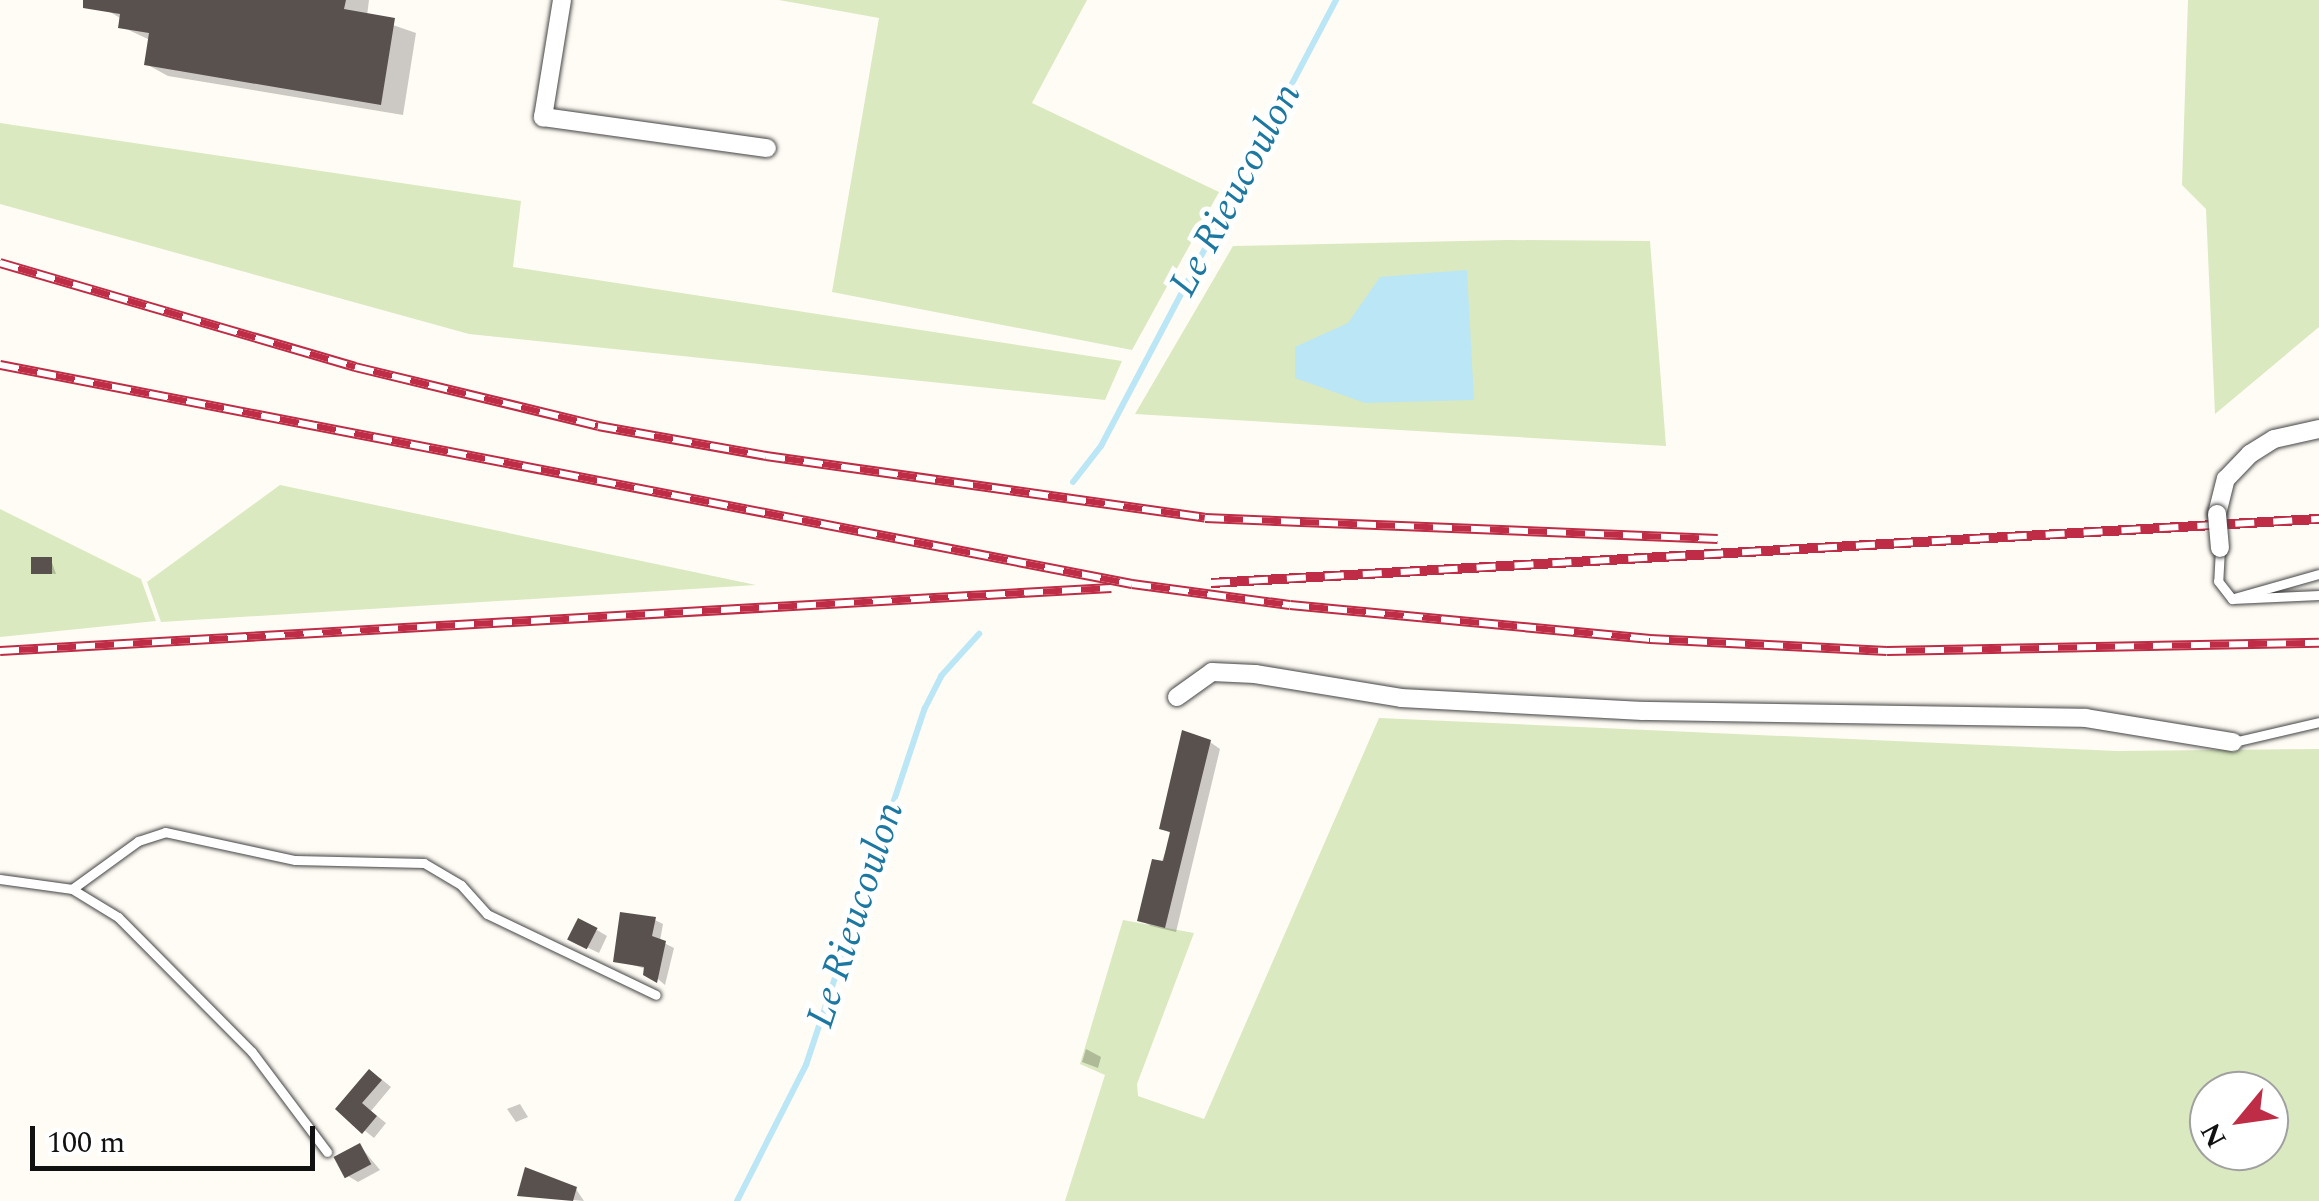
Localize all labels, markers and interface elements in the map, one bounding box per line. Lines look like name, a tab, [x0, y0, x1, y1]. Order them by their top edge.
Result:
water label: Le Rieucoulon	[1160, 75, 1312, 305]
water label: Le Rieucoulon	[797, 796, 915, 1034]
north arrow	[2189, 1071, 2289, 1171]
scale bar	[35, 1106, 320, 1168]
text: N	[2190, 1114, 2238, 1155]
text: 100 m	[47, 1120, 125, 1166]

